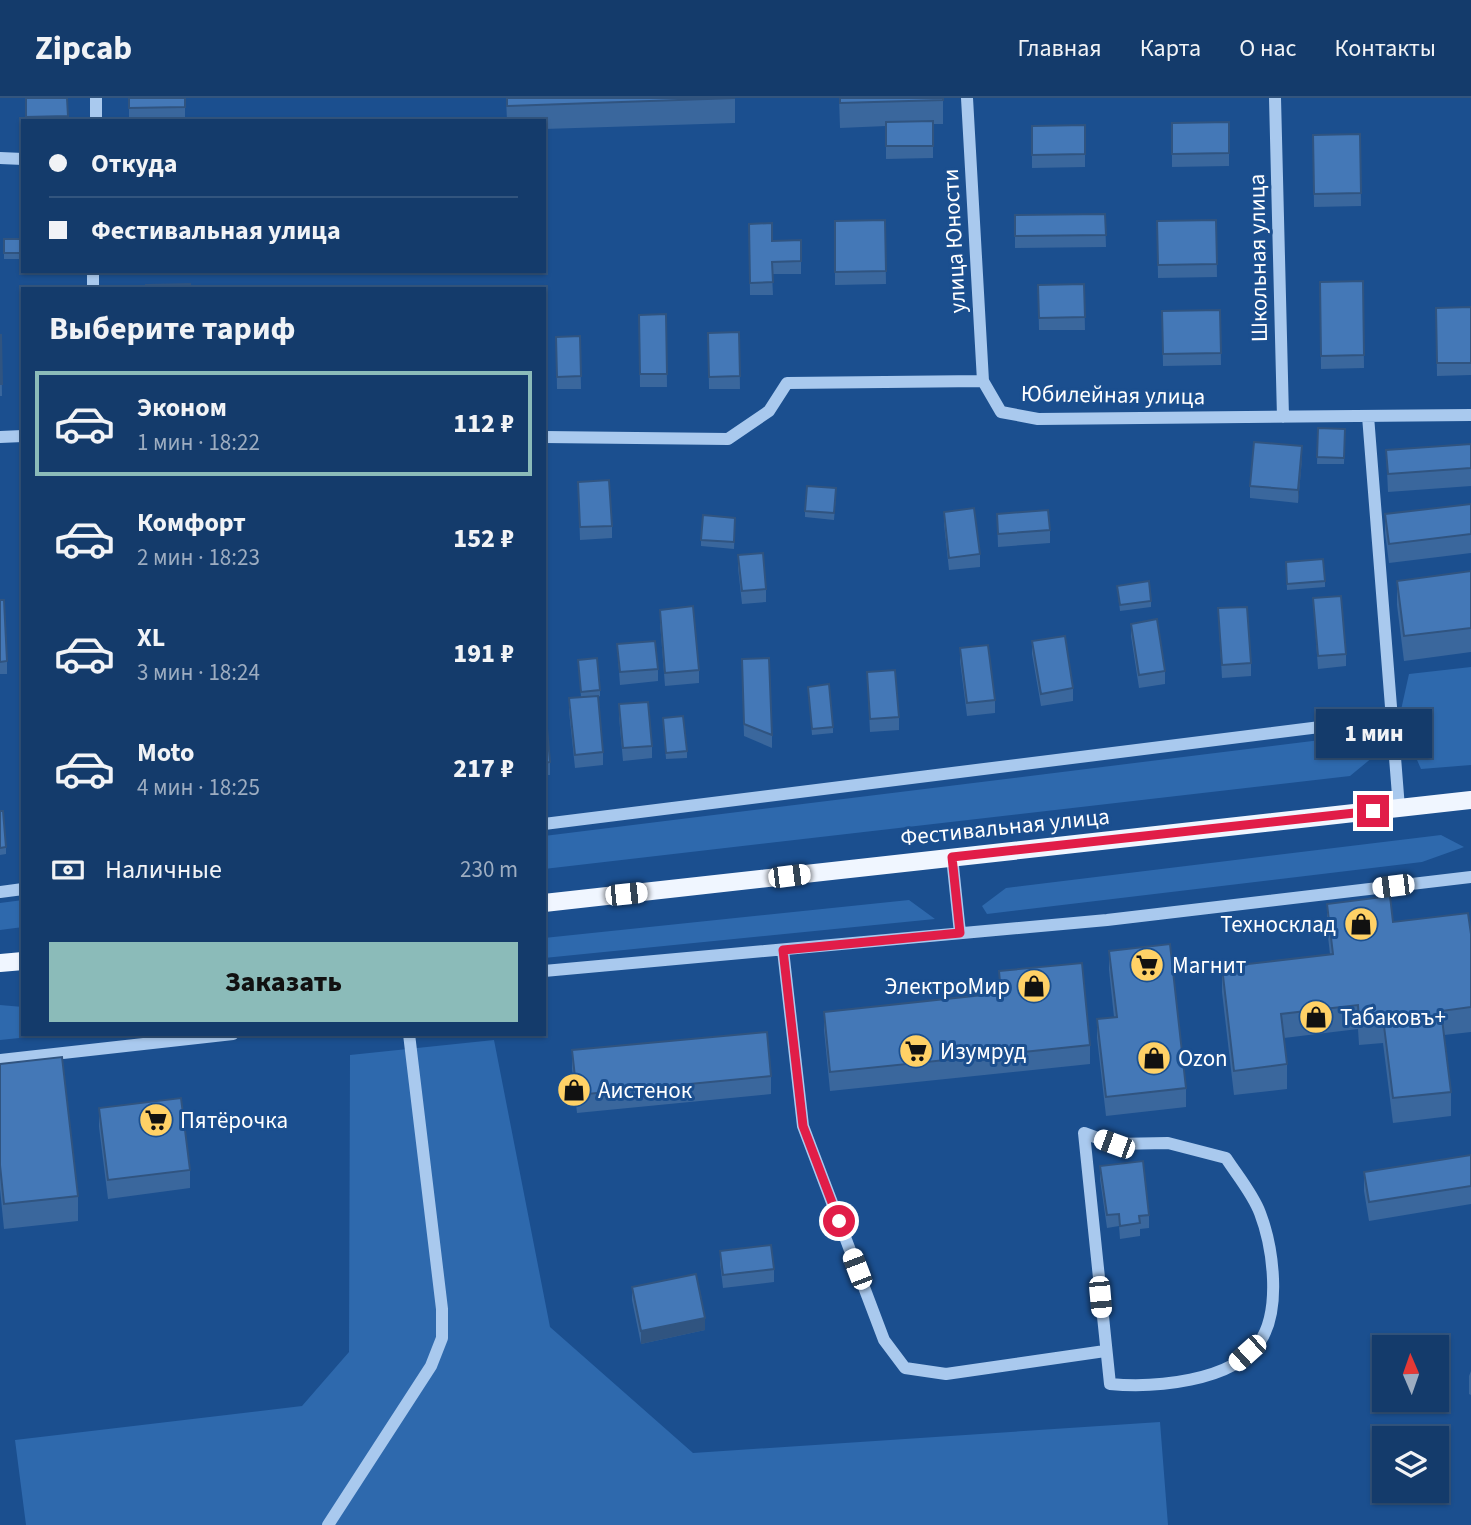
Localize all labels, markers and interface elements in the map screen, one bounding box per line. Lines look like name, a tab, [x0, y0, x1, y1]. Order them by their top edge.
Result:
text: Zipcab	[35, 25, 132, 72]
text: Главная	[1017, 31, 1102, 66]
text: Карта	[1140, 31, 1201, 66]
text: О нас	[1239, 31, 1296, 66]
text: Контакты	[1334, 31, 1436, 66]
text: Откуда	[91, 145, 178, 182]
street label: улица Юности	[934, 168, 974, 314]
street label: Школьная улица	[1240, 174, 1276, 342]
text: Фестивальная улица	[91, 212, 341, 249]
text: Выберите тариф	[49, 306, 296, 352]
street label: Юбилейная улица	[1021, 377, 1205, 413]
text: Эконом	[137, 389, 227, 426]
icon: car	[53, 392, 116, 455]
text: 112 ₽	[453, 405, 514, 442]
text: 1 мин · 18:22	[137, 426, 260, 459]
text: Комфорт	[137, 504, 246, 541]
icon: car	[53, 507, 116, 570]
text: 152 ₽	[453, 520, 514, 557]
text: 2 мин · 18:23	[137, 541, 260, 574]
text: XL	[137, 619, 165, 656]
icon: car	[53, 622, 116, 685]
text: 191 ₽	[453, 635, 514, 672]
text: 3 мин · 18:24	[137, 656, 260, 689]
callout: 1 мин	[1315, 710, 1431, 758]
text: 1 мин	[1344, 717, 1404, 750]
text: Moto	[137, 734, 194, 771]
icon: car	[53, 737, 116, 800]
text: 217 ₽	[453, 750, 514, 787]
text: 4 мин · 18:25	[137, 771, 260, 804]
route end	[1357, 795, 1389, 827]
street label: Фестивальная улица	[899, 800, 1111, 854]
icon: cash	[49, 851, 87, 889]
text: Наличные	[105, 851, 222, 888]
text: 230 m	[460, 853, 518, 886]
car	[767, 863, 812, 889]
car	[1371, 873, 1416, 899]
car	[605, 881, 648, 907]
shop icon: Техносклад	[1342, 905, 1380, 943]
place label: Техносклад	[1220, 908, 1336, 941]
button: Заказать	[49, 942, 518, 1022]
supermarket icon: Магнит	[1128, 946, 1166, 984]
place label: Магнит	[1172, 949, 1246, 982]
shop icon: ЭлектроМир	[1015, 967, 1053, 1005]
place label: ЭлектроМир	[884, 970, 1010, 1003]
shop icon: Табаковъ+	[1297, 998, 1335, 1036]
place label: Табаковъ+	[1340, 1001, 1446, 1034]
supermarket icon: Изумруд	[897, 1032, 935, 1070]
place label: Изумруд	[940, 1035, 1026, 1068]
shop icon: Ozon	[1135, 1039, 1173, 1077]
place label: Ozon	[1178, 1042, 1228, 1075]
shop icon: Аистенок	[555, 1071, 593, 1109]
place label: Аистенок	[598, 1074, 693, 1107]
supermarket icon: Пятёрочка	[137, 1101, 175, 1139]
place label: Пятёрочка	[180, 1104, 288, 1137]
car	[1091, 1127, 1138, 1161]
route start	[823, 1205, 855, 1237]
car	[840, 1246, 875, 1292]
car	[1088, 1275, 1113, 1319]
car	[1225, 1331, 1270, 1375]
north arrow	[1372, 1335, 1449, 1412]
map controls	[1372, 1335, 1449, 1503]
button: layers	[1372, 1426, 1449, 1503]

